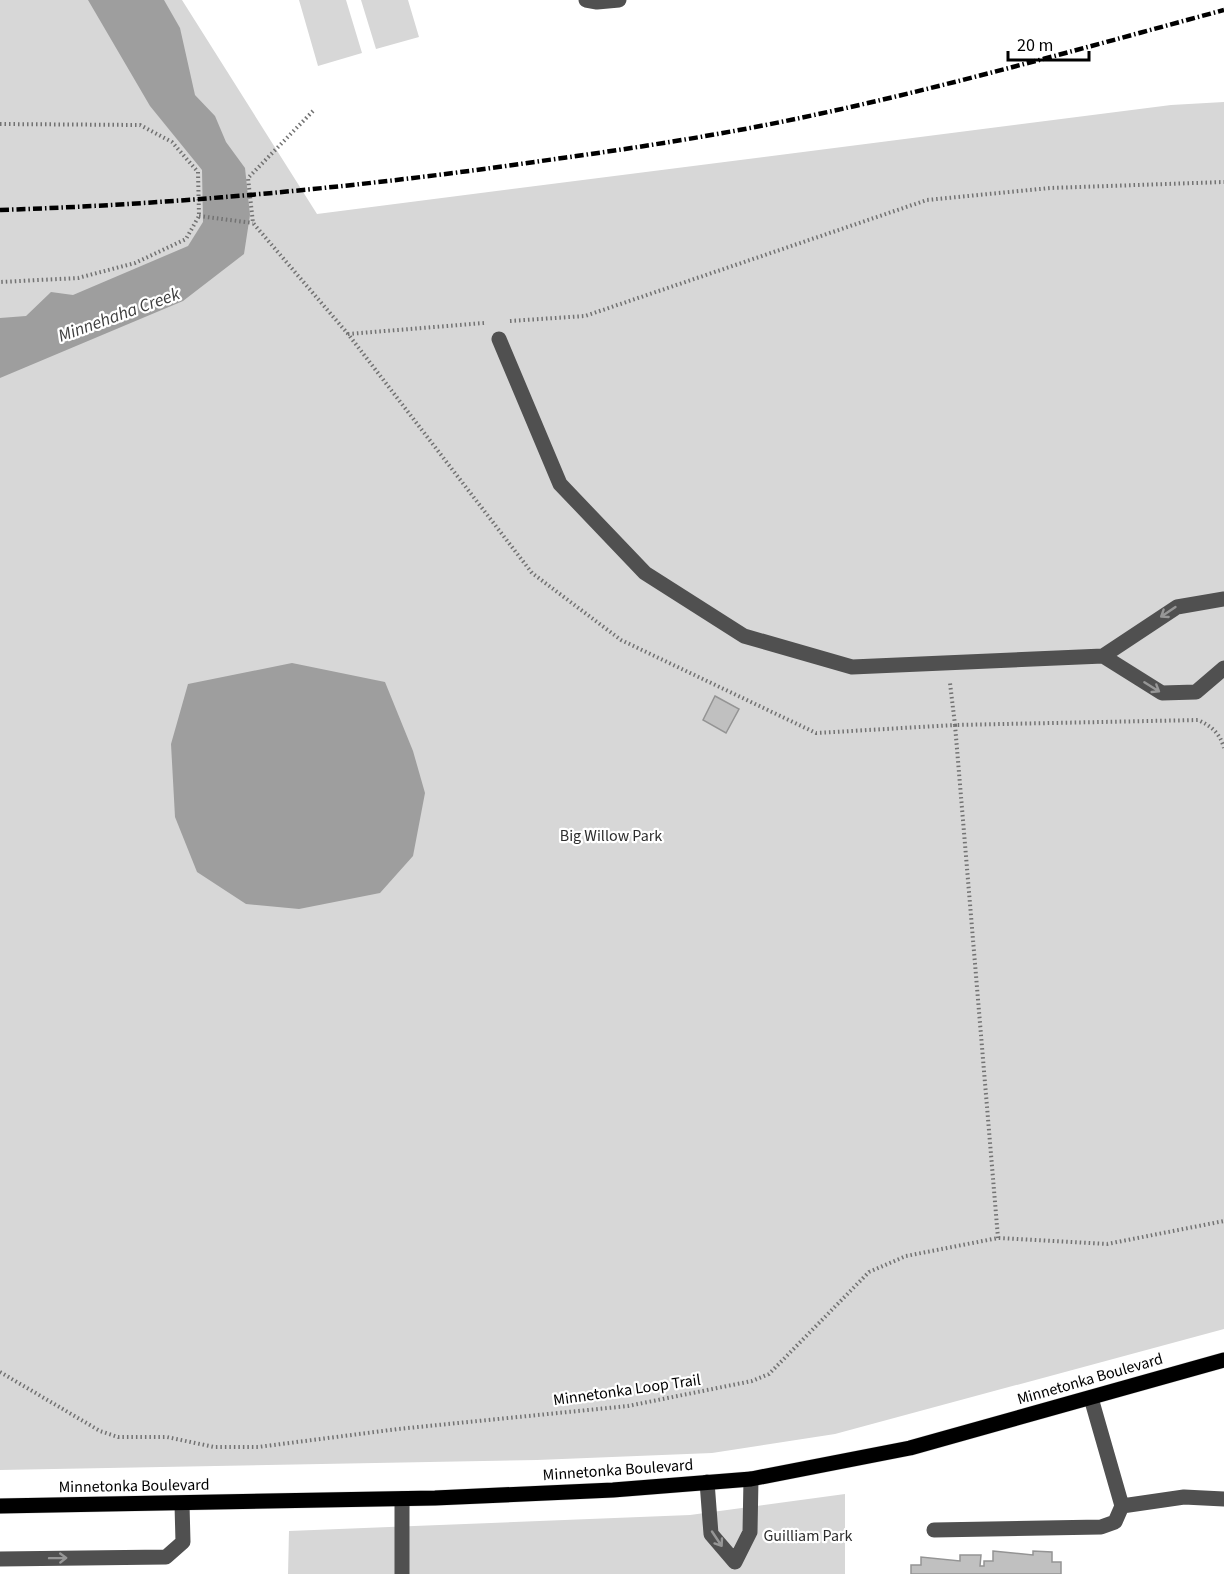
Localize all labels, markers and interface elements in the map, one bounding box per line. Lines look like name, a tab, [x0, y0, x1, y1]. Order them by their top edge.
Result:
scale bar	[1008, 24, 1089, 62]
text: 20 m	[1017, 33, 1053, 58]
water label: Minnehaha Creek	[55, 281, 184, 349]
one-way arrow	[1160, 607, 1177, 619]
one-way arrow	[1143, 681, 1160, 693]
park label: Big Willow Park	[560, 825, 662, 847]
street label: Minnetonka Boulevard	[1014, 1348, 1166, 1410]
street label: Minnetonka Loop Trail	[552, 1369, 702, 1411]
street label: Minnetonka Boulevard	[542, 1454, 694, 1486]
street label: Minnetonka Boulevard	[58, 1474, 210, 1498]
park label: Guilliam Park	[763, 1525, 853, 1547]
one-way arrow	[710, 1530, 723, 1547]
one-way arrow	[48, 1553, 68, 1564]

